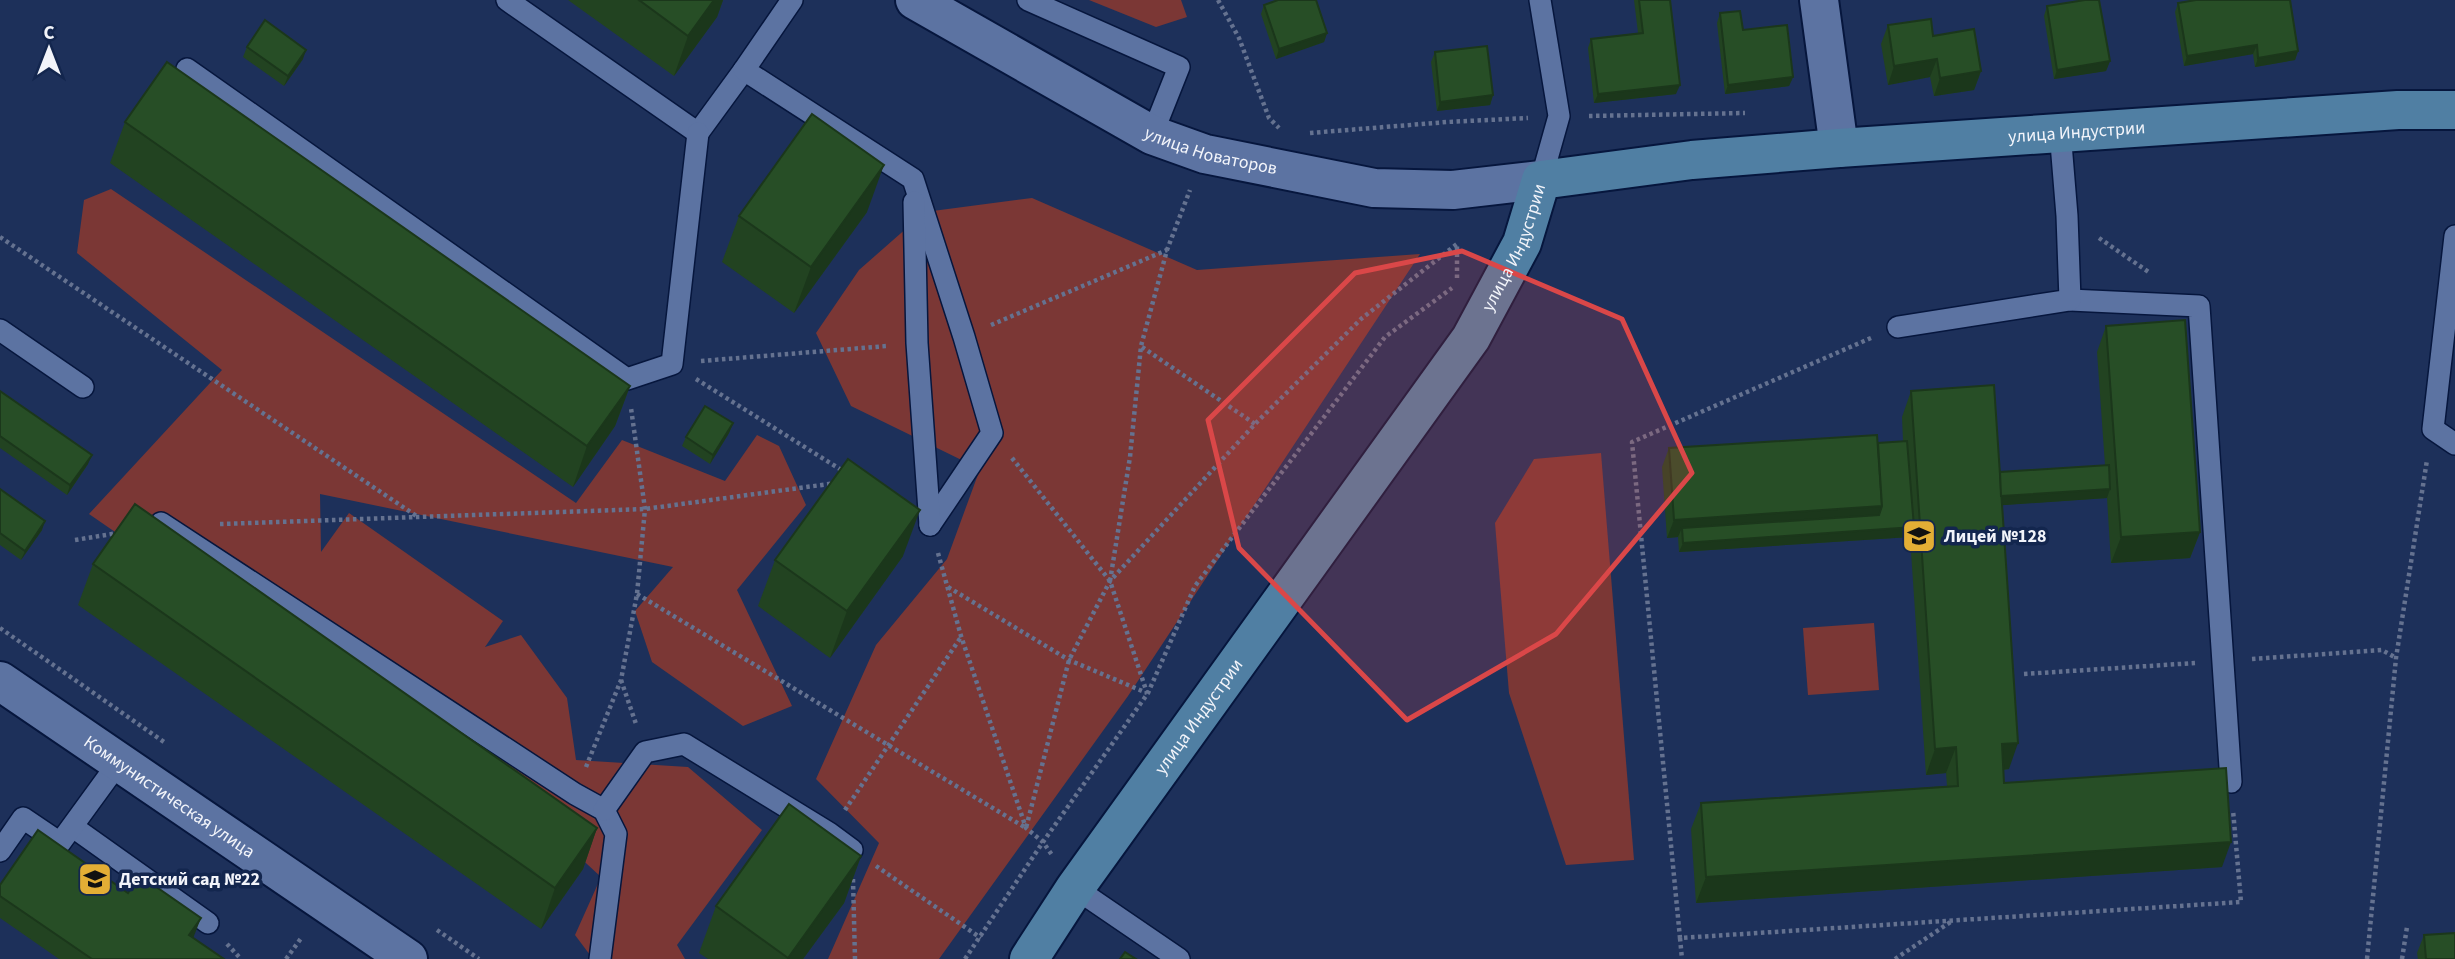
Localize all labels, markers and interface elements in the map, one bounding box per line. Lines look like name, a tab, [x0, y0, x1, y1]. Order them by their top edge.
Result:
north arrow	[14, 14, 84, 84]
text: С	[43, 20, 55, 47]
street label: улица Индустрии	[2007, 115, 2146, 149]
street label: улица Новаторов	[1139, 121, 1279, 181]
street label: улица Индустрии	[1475, 180, 1552, 316]
school or university icon: Лицей №128	[1900, 517, 1938, 555]
place label: Лицей №128	[1943, 524, 2046, 549]
street label: улица Индустрии	[1148, 653, 1249, 779]
street label: Коммунистическая улица	[79, 729, 260, 864]
school or university icon: Детский сад №22	[76, 860, 114, 898]
place label: Детский сад №22	[119, 867, 260, 892]

